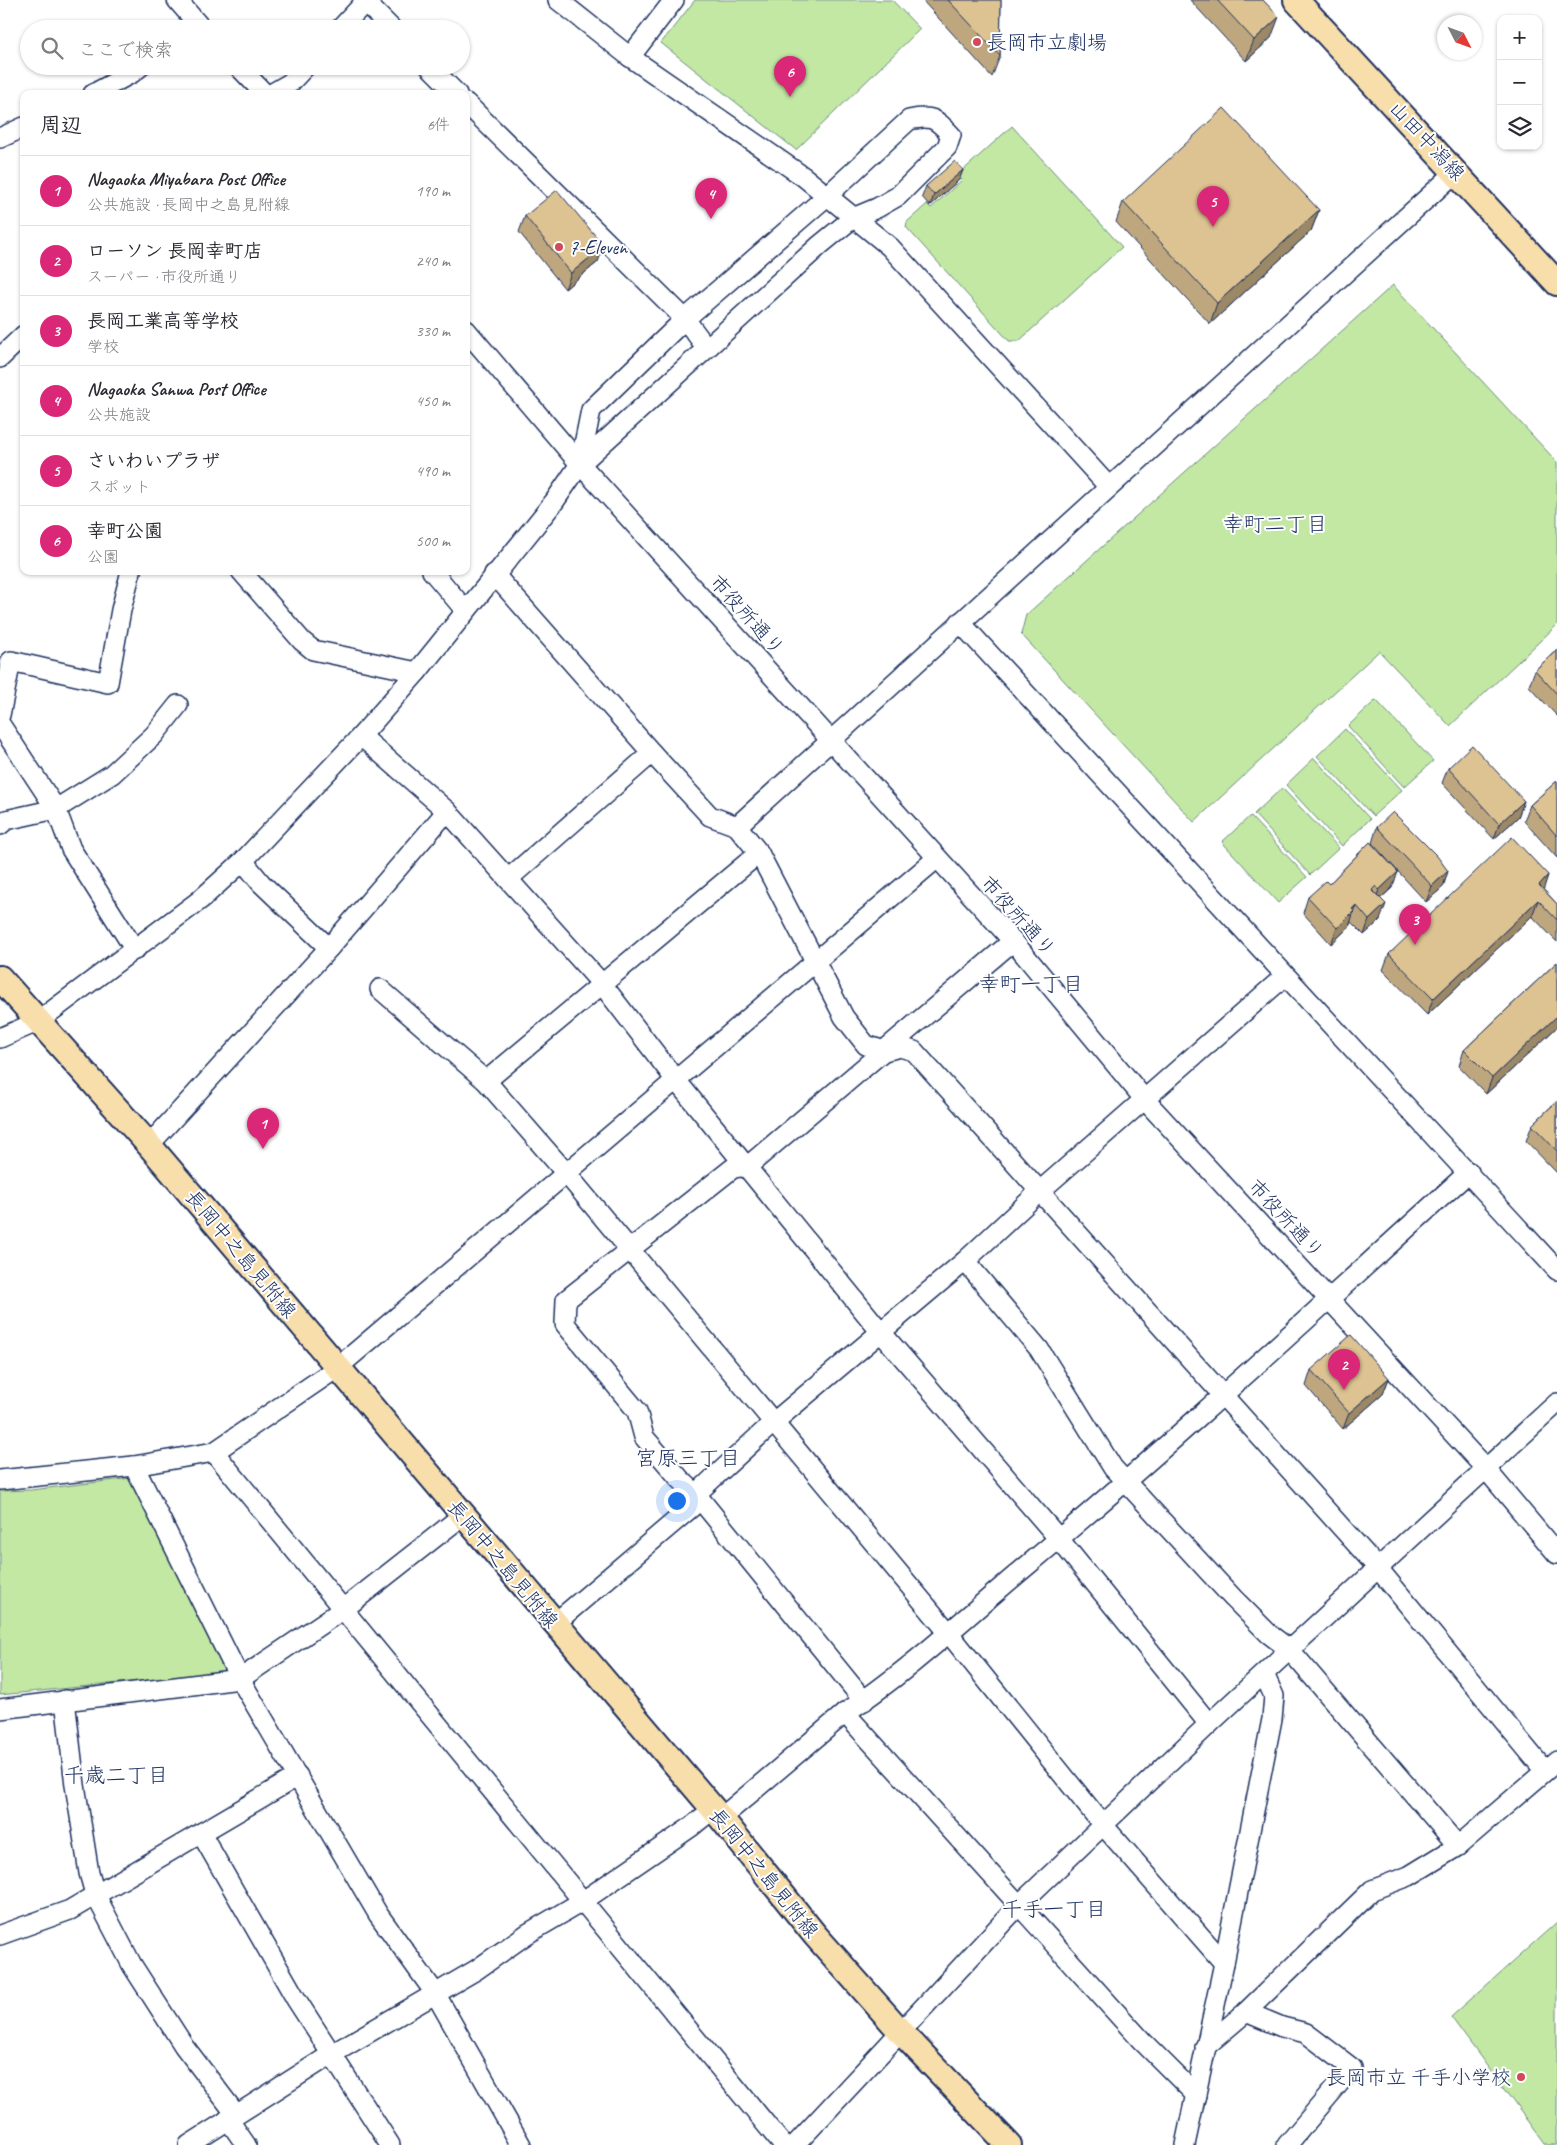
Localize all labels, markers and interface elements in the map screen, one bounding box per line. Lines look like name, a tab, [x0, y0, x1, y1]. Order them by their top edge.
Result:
north arrow	[1437, 15, 1482, 60]
map controls	[1497, 15, 1542, 150]
button: +	[1497, 15, 1542, 60]
search box	[20, 20, 470, 75]
place label: 長岡市立劇場	[987, 30, 1107, 55]
icon: search	[38, 34, 66, 62]
marker: 長岡市立劇場	[971, 36, 983, 48]
text: ここで検索	[78, 38, 173, 62]
pin: 6	[774, 56, 806, 97]
button: −	[1497, 60, 1542, 105]
street label: 山田中潟線	[1384, 96, 1470, 186]
button: layers	[1497, 105, 1542, 150]
text: 周辺	[40, 112, 82, 138]
text: 6件	[427, 115, 450, 135]
text: Nagaoka Miyabara Post Office	[87, 167, 285, 191]
pin: 4	[695, 178, 727, 219]
text: 1	[52, 181, 60, 201]
text: 190 m	[416, 181, 450, 201]
pin: 5	[1197, 186, 1229, 227]
text: 公共施設 · 長岡中之島見附線	[87, 195, 290, 215]
place label: 7-Eleven	[569, 235, 628, 260]
text: ローソン 長岡幸町店	[87, 239, 263, 263]
marker: 7-Eleven	[553, 241, 565, 253]
text: 2	[52, 251, 60, 271]
text: 240 m	[416, 251, 450, 271]
text: スーパー · 市役所通り	[87, 267, 241, 287]
text: 長岡工業高等学校	[87, 309, 239, 333]
text: 3	[52, 321, 60, 341]
text: 330 m	[416, 321, 450, 341]
text: 学校	[87, 337, 119, 357]
text: Nagaoka Sanwa Post Office	[87, 377, 266, 401]
text: 4	[52, 391, 60, 411]
text: 450 m	[416, 391, 450, 411]
text: 公共施設	[87, 405, 151, 425]
text: さいわいプラザ	[87, 449, 220, 473]
text: 5	[53, 461, 59, 481]
text: 490 m	[416, 461, 450, 481]
text: スポット	[87, 477, 151, 497]
district label: 幸町二丁目	[1223, 511, 1328, 537]
text: 幸町公園	[87, 519, 163, 543]
text: 6	[52, 531, 60, 551]
text: 500 m	[416, 531, 450, 551]
text: 公園	[87, 547, 119, 567]
street label: 市役所通り	[704, 569, 790, 661]
street label: 市役所通り	[975, 870, 1061, 962]
pin: 3	[1399, 904, 1431, 945]
district label: 幸町一丁目	[979, 971, 1084, 997]
pin: 1	[247, 1108, 279, 1149]
street label: 市役所通り	[1243, 1174, 1329, 1264]
street label: 長岡中之島見附線	[180, 1185, 302, 1323]
pin: 2	[1328, 1349, 1360, 1390]
district label: 宮原三丁目	[636, 1445, 741, 1471]
your location	[664, 1488, 690, 1514]
street label: 長岡中之島見附線	[442, 1495, 564, 1633]
district label: 千歳二丁目	[64, 1762, 169, 1788]
street label: 長岡中之島見附線	[704, 1803, 824, 1943]
district label: 千手一丁目	[1002, 1896, 1107, 1922]
place label: 長岡市立 千手小学校	[1326, 2065, 1511, 2090]
marker: 長岡市立 千手小学校	[1515, 2071, 1527, 2083]

